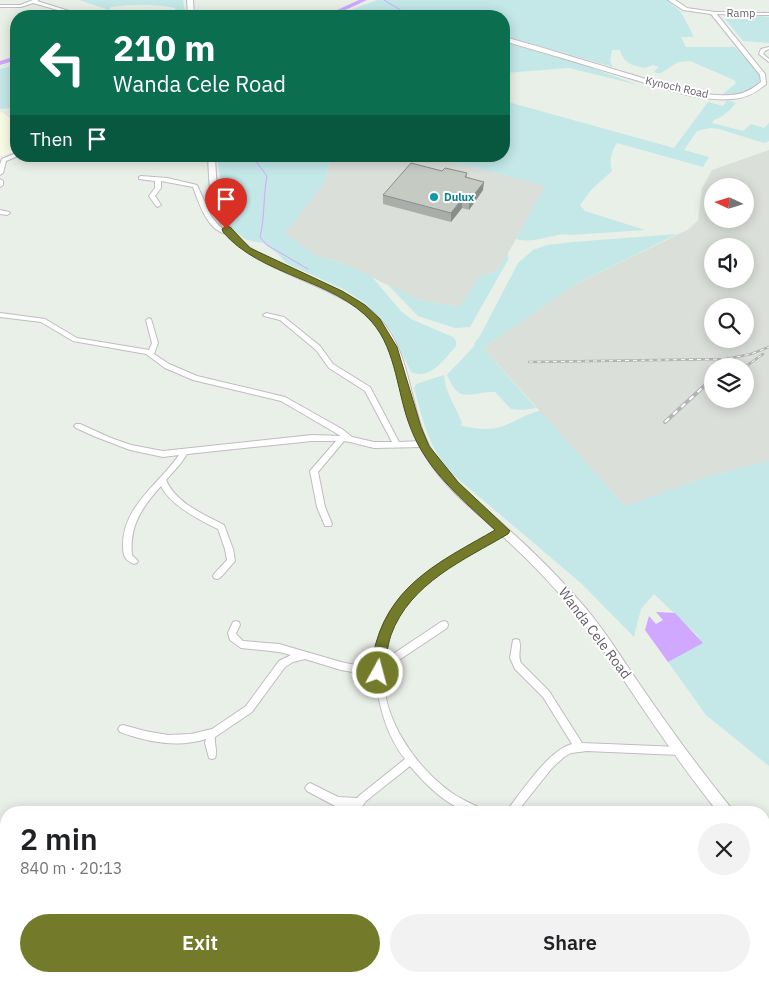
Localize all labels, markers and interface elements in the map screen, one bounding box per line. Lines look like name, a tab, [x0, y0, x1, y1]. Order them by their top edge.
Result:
street label: Ramp	[727, 6, 755, 20]
text: 210 m	[113, 25, 216, 71]
icon: left	[30, 30, 95, 95]
text: Wanda Cele Road	[113, 69, 286, 98]
street label: Kynoch Road	[644, 73, 710, 101]
icon: arrive	[83, 125, 111, 153]
text: Then	[30, 127, 73, 151]
pin	[205, 178, 247, 229]
north arrow	[704, 178, 754, 228]
map controls	[704, 178, 754, 408]
icon: arrive	[212, 185, 240, 213]
place label: Dulux	[444, 190, 474, 204]
marker: Dulux	[428, 191, 440, 203]
button: sound	[704, 238, 754, 288]
button: search	[704, 298, 754, 348]
button: layers	[704, 358, 754, 408]
street label: Wanda Cele Road	[555, 584, 635, 682]
position arrow	[351, 646, 403, 698]
text: 2 min	[20, 819, 98, 858]
button: close	[698, 823, 750, 875]
text: 840 m · 20:13	[20, 858, 122, 878]
button: Exit	[20, 914, 380, 972]
button: Share	[390, 914, 750, 972]

